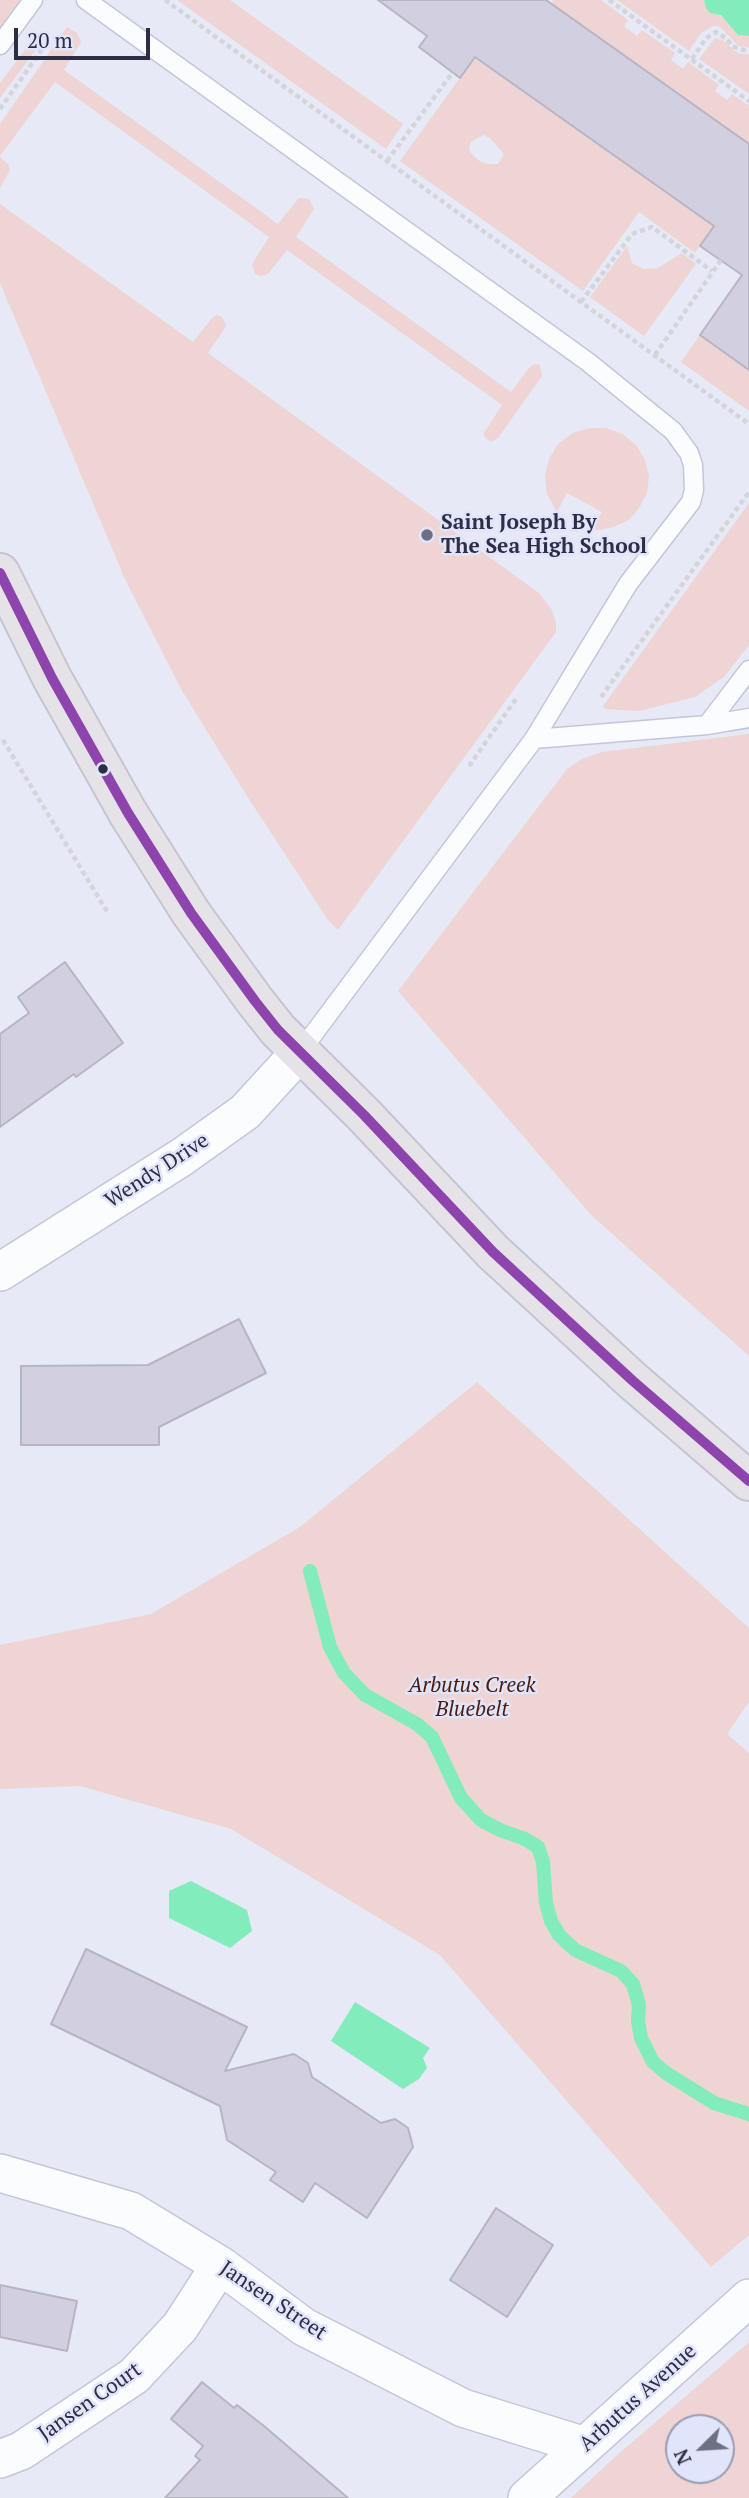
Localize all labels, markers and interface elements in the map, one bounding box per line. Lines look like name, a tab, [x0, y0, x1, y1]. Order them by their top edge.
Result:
scale bar	[18, 14, 154, 58]
text: 20 m	[27, 26, 73, 54]
place label: Saint Joseph By The Sea High School	[441, 510, 647, 560]
marker: Saint Joseph By The Sea High School	[419, 527, 435, 543]
unlabelled marker	[96, 762, 110, 776]
street label: Wendy Drive	[100, 1128, 214, 1214]
park label: Arbutus Creek Bluebelt	[408, 1673, 536, 1723]
street label: Jansen Street	[215, 2256, 331, 2346]
street label: Arbutus Avenue	[574, 2339, 702, 2457]
street label: Jansen Court	[34, 2357, 146, 2447]
north arrow	[665, 2414, 735, 2484]
text: N	[668, 2445, 697, 2469]

